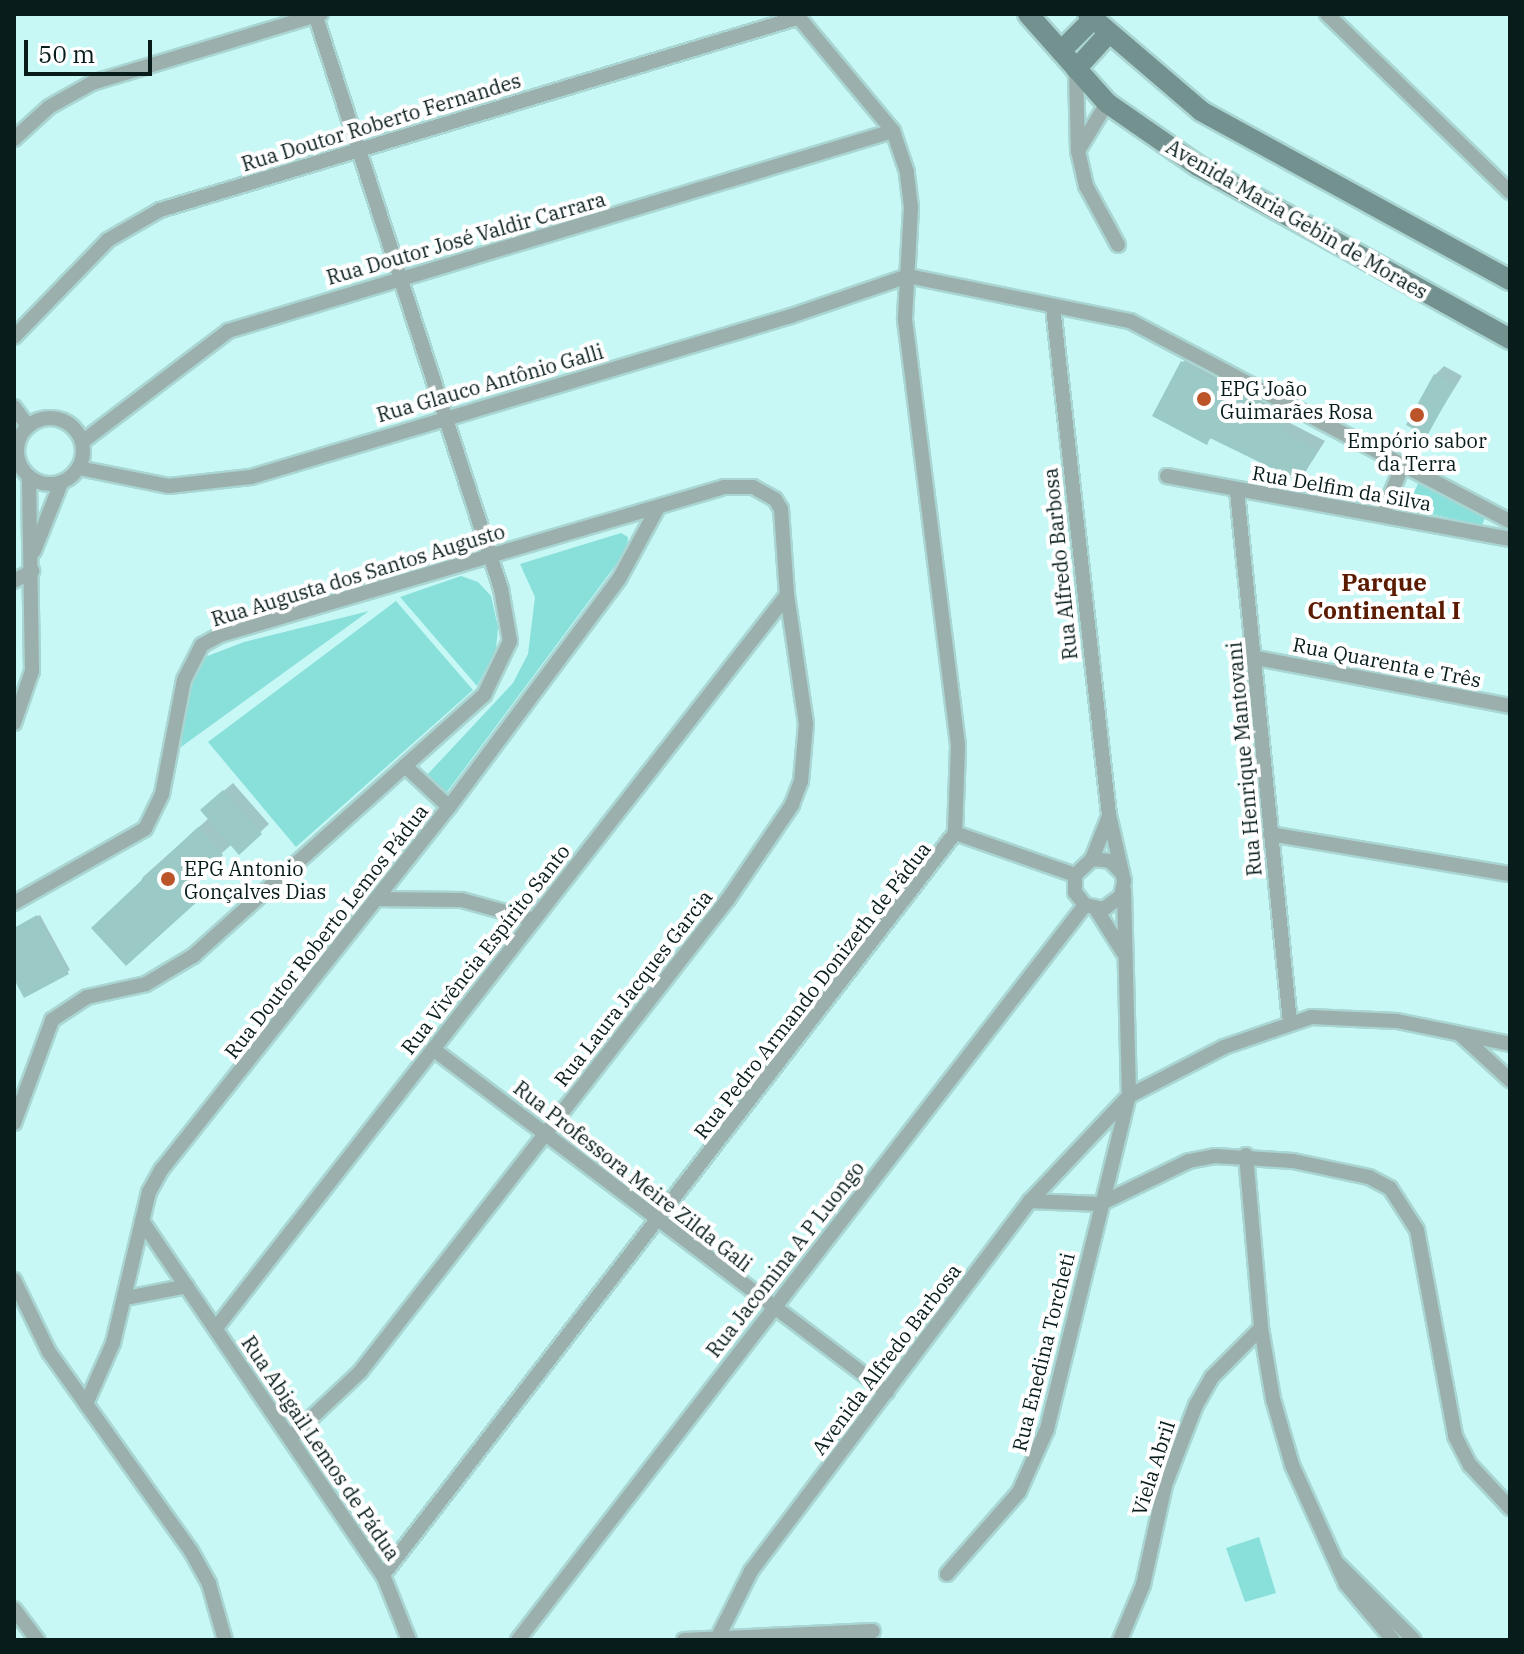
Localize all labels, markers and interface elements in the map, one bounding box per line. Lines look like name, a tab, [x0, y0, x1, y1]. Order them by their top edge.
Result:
scale bar	[28, 24, 156, 74]
text: 50 m	[38, 38, 95, 70]
street label: Rua Doutor Roberto Fernandes	[239, 68, 523, 176]
street label: Avenida Maria Gebin de Moraes	[1162, 134, 1432, 304]
street label: Rua Doutor José Valdir Carrara	[324, 187, 608, 289]
street label: Rua Glauco Antônio Galli	[374, 339, 606, 427]
place label: EPG João Guimarães Rosa	[1220, 376, 1373, 423]
marker: EPG João Guimarães Rosa	[1195, 390, 1213, 408]
marker: Empório sabor da Terra	[1408, 406, 1426, 424]
place label: Empório sabor da Terra	[1347, 428, 1487, 475]
street label: Rua Delfim da Silva	[1250, 460, 1434, 516]
street label: Rua Alfredo Barbosa	[1038, 467, 1082, 661]
street label: Rua Augusta dos Santos Augusto	[208, 519, 508, 631]
district label: Parque Continental I	[1307, 569, 1461, 625]
street label: Rua Quarenta e Três	[1291, 632, 1483, 692]
street label: Rua Henrique Mantovani	[1222, 641, 1266, 877]
street label: Rua Doutor Roberto Lemos Pádua	[219, 799, 433, 1063]
street label: Rua Pedro Armando Donizeth de Pádua	[689, 837, 935, 1143]
street label: Rua Vivência Espírito Santo	[396, 839, 574, 1059]
place label: EPG Antonio Gonçalves Dias	[184, 856, 326, 903]
marker: EPG Antonio Gonçalves Dias	[159, 870, 177, 888]
street label: Rua Laura Jacques Garcia	[549, 885, 717, 1091]
street label: Rua Professora Meire Zilda Gali	[509, 1076, 757, 1276]
street label: Rua Jacomina A P Luongo	[701, 1156, 869, 1362]
street label: Rua Enedina Torcheti	[1007, 1250, 1079, 1454]
street label: Avenida Alfredo Barbosa	[806, 1259, 966, 1459]
street label: Rua Abigail Lemos de Pádua	[237, 1331, 405, 1565]
street label: Viela Abril	[1126, 1418, 1180, 1518]

